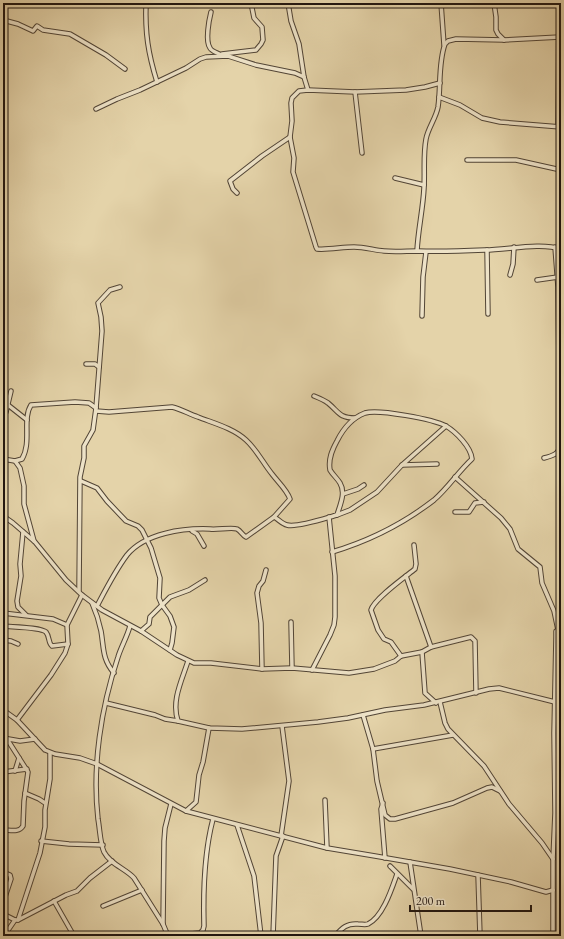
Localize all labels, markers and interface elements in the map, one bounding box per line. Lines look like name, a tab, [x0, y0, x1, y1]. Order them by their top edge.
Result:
scale bar	[410, 887, 531, 913]
text: 200 m	[416, 893, 446, 909]

